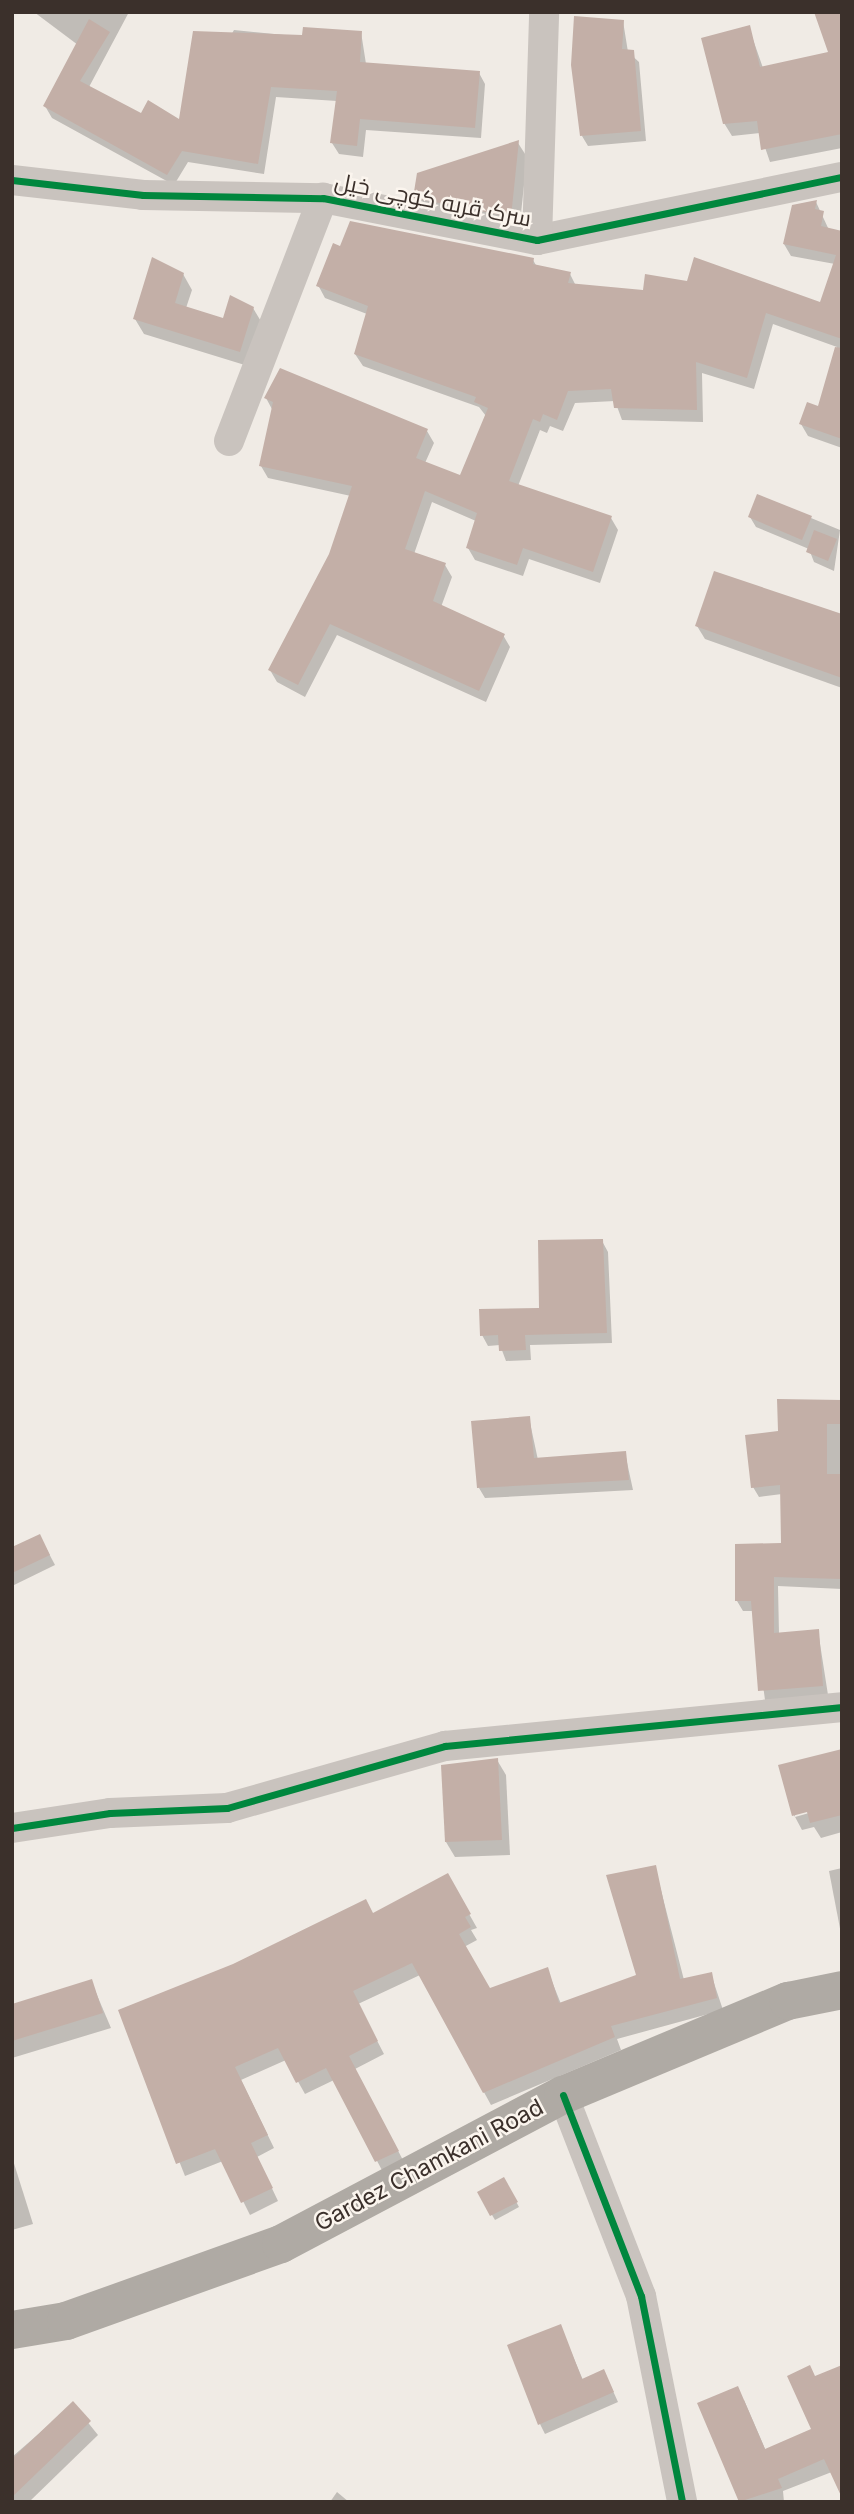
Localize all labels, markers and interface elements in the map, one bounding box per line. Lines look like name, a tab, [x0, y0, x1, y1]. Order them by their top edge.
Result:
street label: سرک قریه کوچی خیل	[332, 167, 534, 233]
street label: Gardez Chamkani Road	[310, 2093, 548, 2237]

